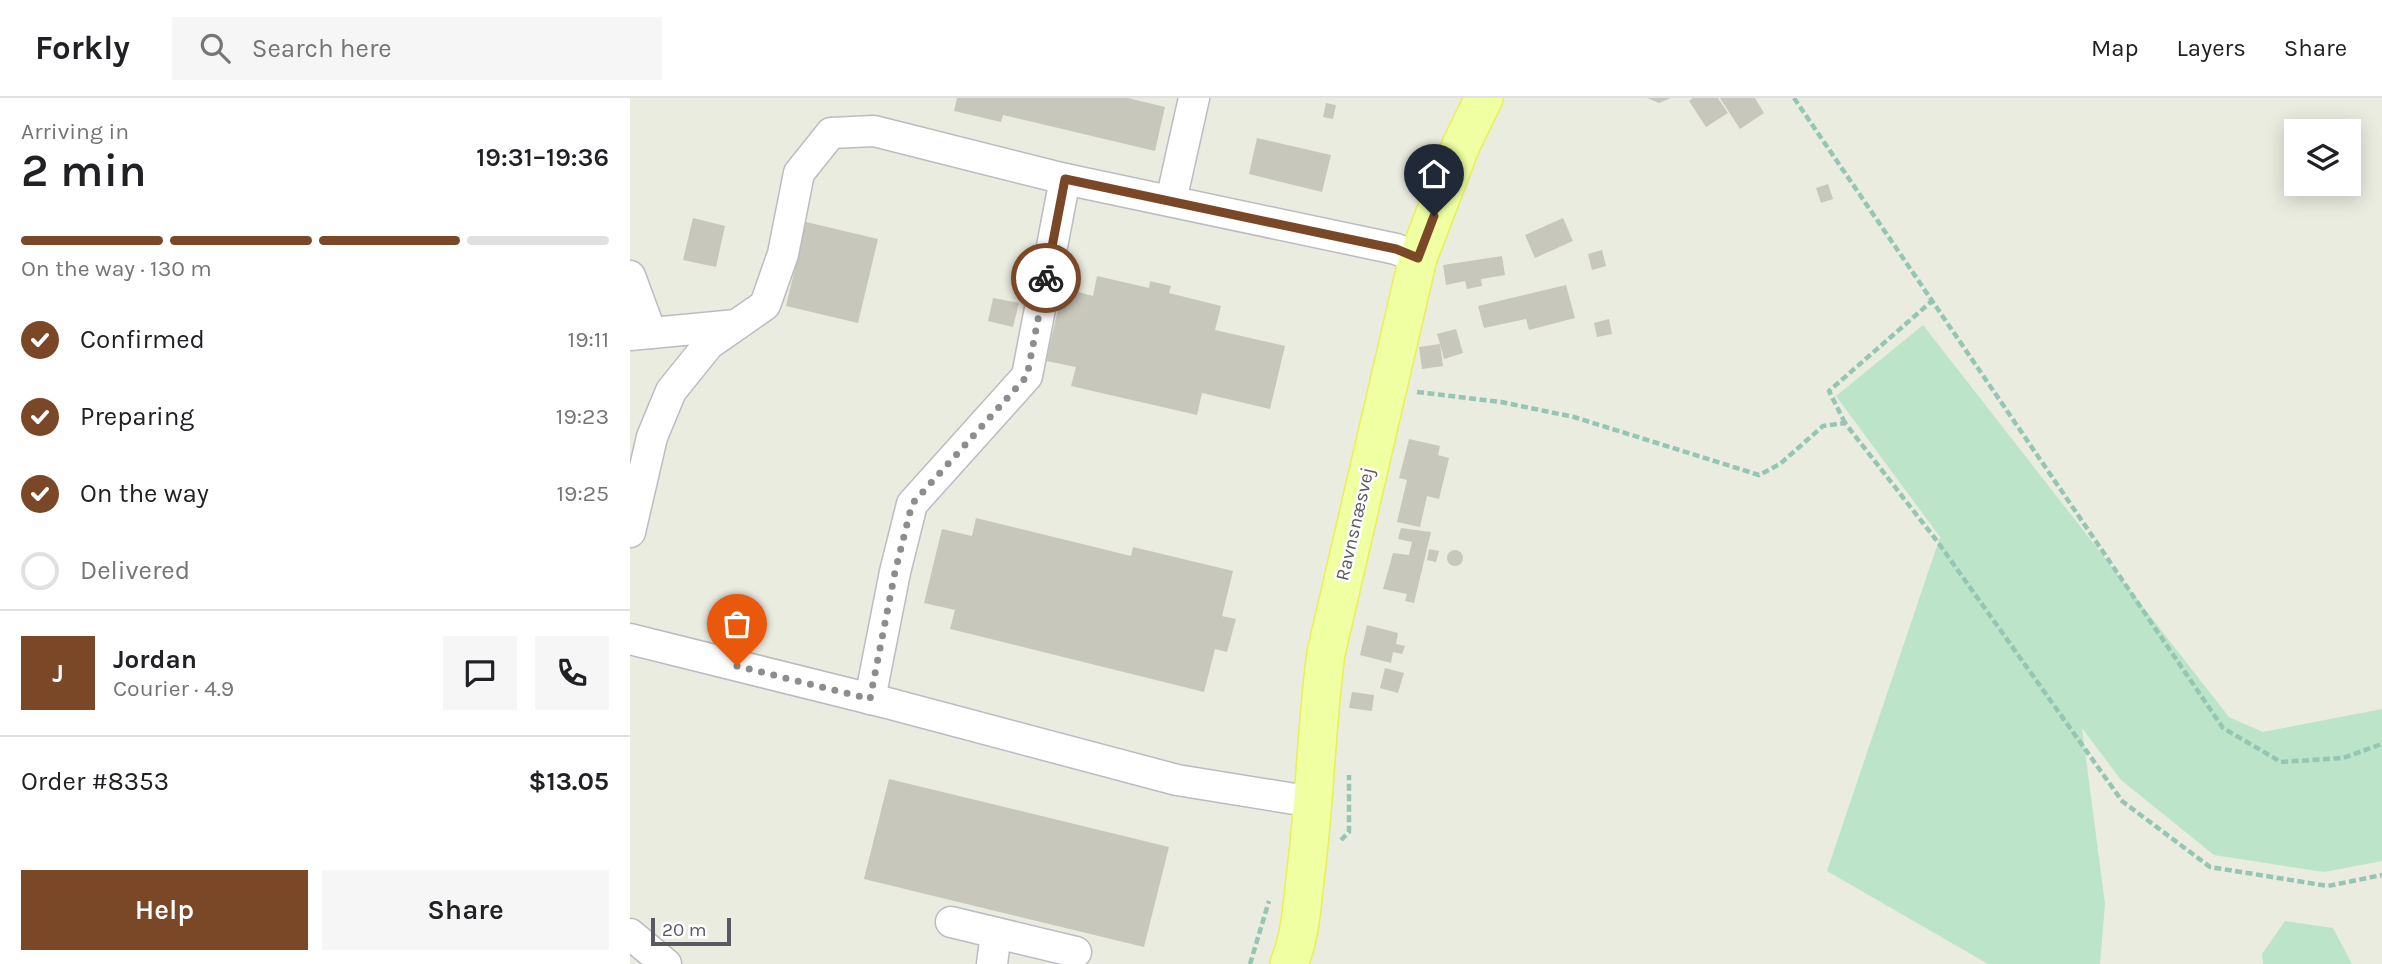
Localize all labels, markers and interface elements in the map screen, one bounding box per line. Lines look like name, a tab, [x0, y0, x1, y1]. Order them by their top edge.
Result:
search box	[172, 17, 662, 80]
text: Forkly	[35, 29, 130, 67]
icon: search	[196, 29, 234, 67]
text: Search here	[252, 33, 392, 64]
text: Map	[2091, 34, 2139, 62]
text: Layers	[2177, 34, 2246, 62]
text: Share	[2284, 34, 2347, 62]
text: Arriving in	[21, 118, 129, 145]
map controls	[2284, 119, 2361, 196]
button: layers	[2284, 119, 2361, 196]
text: 19:31–19:36	[476, 142, 609, 173]
text: 2 min	[21, 144, 147, 198]
pin	[1404, 144, 1464, 216]
icon: home	[1415, 155, 1453, 193]
courier	[1011, 243, 1081, 313]
text: On the way · 130 m	[21, 255, 212, 282]
icon: bike	[1027, 259, 1065, 297]
icon: check	[21, 321, 59, 359]
text: Confirmed	[80, 324, 205, 355]
text: 19:11	[568, 326, 609, 353]
icon: check	[21, 398, 59, 436]
text: Preparing	[80, 401, 194, 432]
text: 19:23	[556, 403, 609, 430]
street label: Ravnsnæsvej	[1331, 465, 1379, 583]
icon: check	[21, 475, 59, 513]
text: On the way	[80, 478, 209, 509]
text: 19:25	[556, 480, 609, 507]
text: Delivered	[80, 555, 190, 586]
pin	[707, 594, 767, 666]
icon: bag	[718, 605, 756, 643]
button: chat	[443, 636, 517, 710]
button: phone	[535, 636, 609, 710]
text: Jordan	[113, 644, 197, 675]
text: J	[52, 658, 64, 689]
text: Courier · 4.9	[113, 675, 234, 702]
text: Order #8353	[21, 766, 169, 797]
text: $13.05	[528, 766, 609, 797]
button: Help	[21, 870, 308, 950]
button: Share	[322, 870, 609, 950]
scale bar	[651, 915, 732, 947]
text: 20 m	[662, 919, 707, 941]

